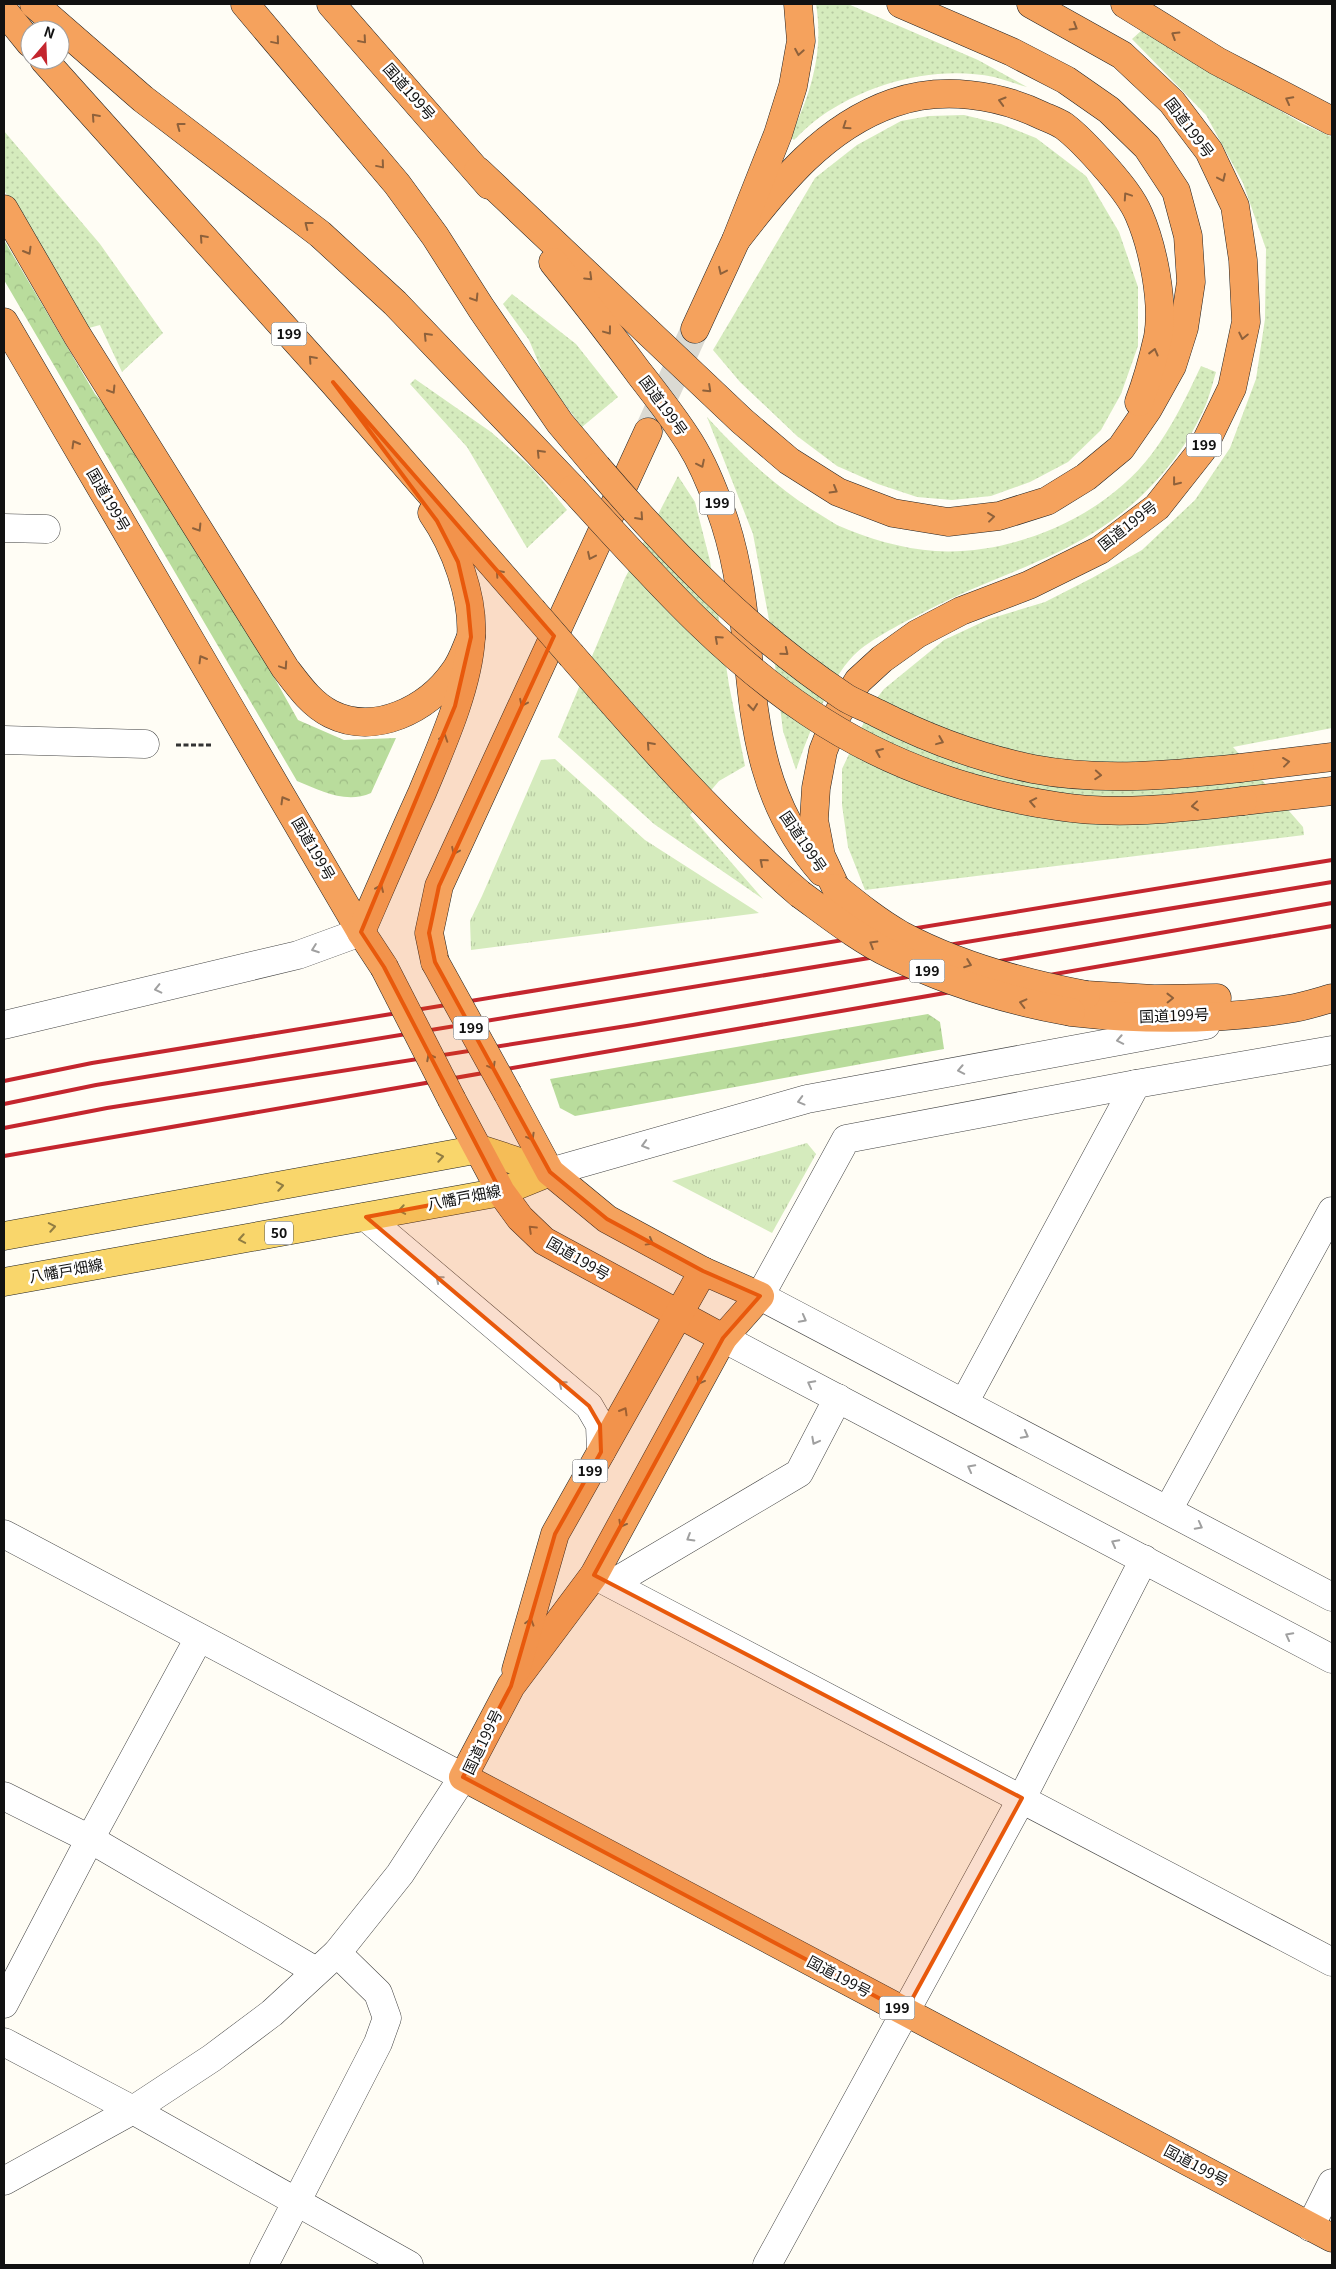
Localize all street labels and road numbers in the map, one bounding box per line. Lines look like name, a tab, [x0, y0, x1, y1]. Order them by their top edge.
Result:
street label: 国道199号	[379, 58, 441, 124]
street label: 国道199号	[1161, 93, 1220, 161]
road number: 199	[272, 322, 306, 346]
street label: 国道199号	[635, 371, 693, 440]
road number: 199	[1186, 434, 1222, 456]
street label: 国道199号	[83, 464, 136, 535]
road number: 199	[700, 492, 734, 514]
street label: 国道199号	[1093, 495, 1161, 555]
street label: 国道199号	[776, 806, 833, 876]
street label: 国道199号	[288, 813, 341, 884]
road number: 199	[910, 959, 944, 982]
street label: 国道199号	[1139, 1003, 1209, 1026]
road number: 199	[454, 1016, 488, 1040]
street label: 八幡戸畑線	[425, 1179, 503, 1214]
road number: 50	[265, 1222, 293, 1244]
street label: 国道199号	[543, 1231, 614, 1284]
street label: 八幡戸畑線	[27, 1253, 105, 1286]
road number: 199	[572, 1460, 608, 1482]
street label: 国道199号	[457, 1705, 506, 1777]
street label: 国道199号	[804, 1950, 876, 2001]
road number: 199	[880, 1996, 914, 2020]
street label: 国道199号	[1161, 2139, 1233, 2190]

